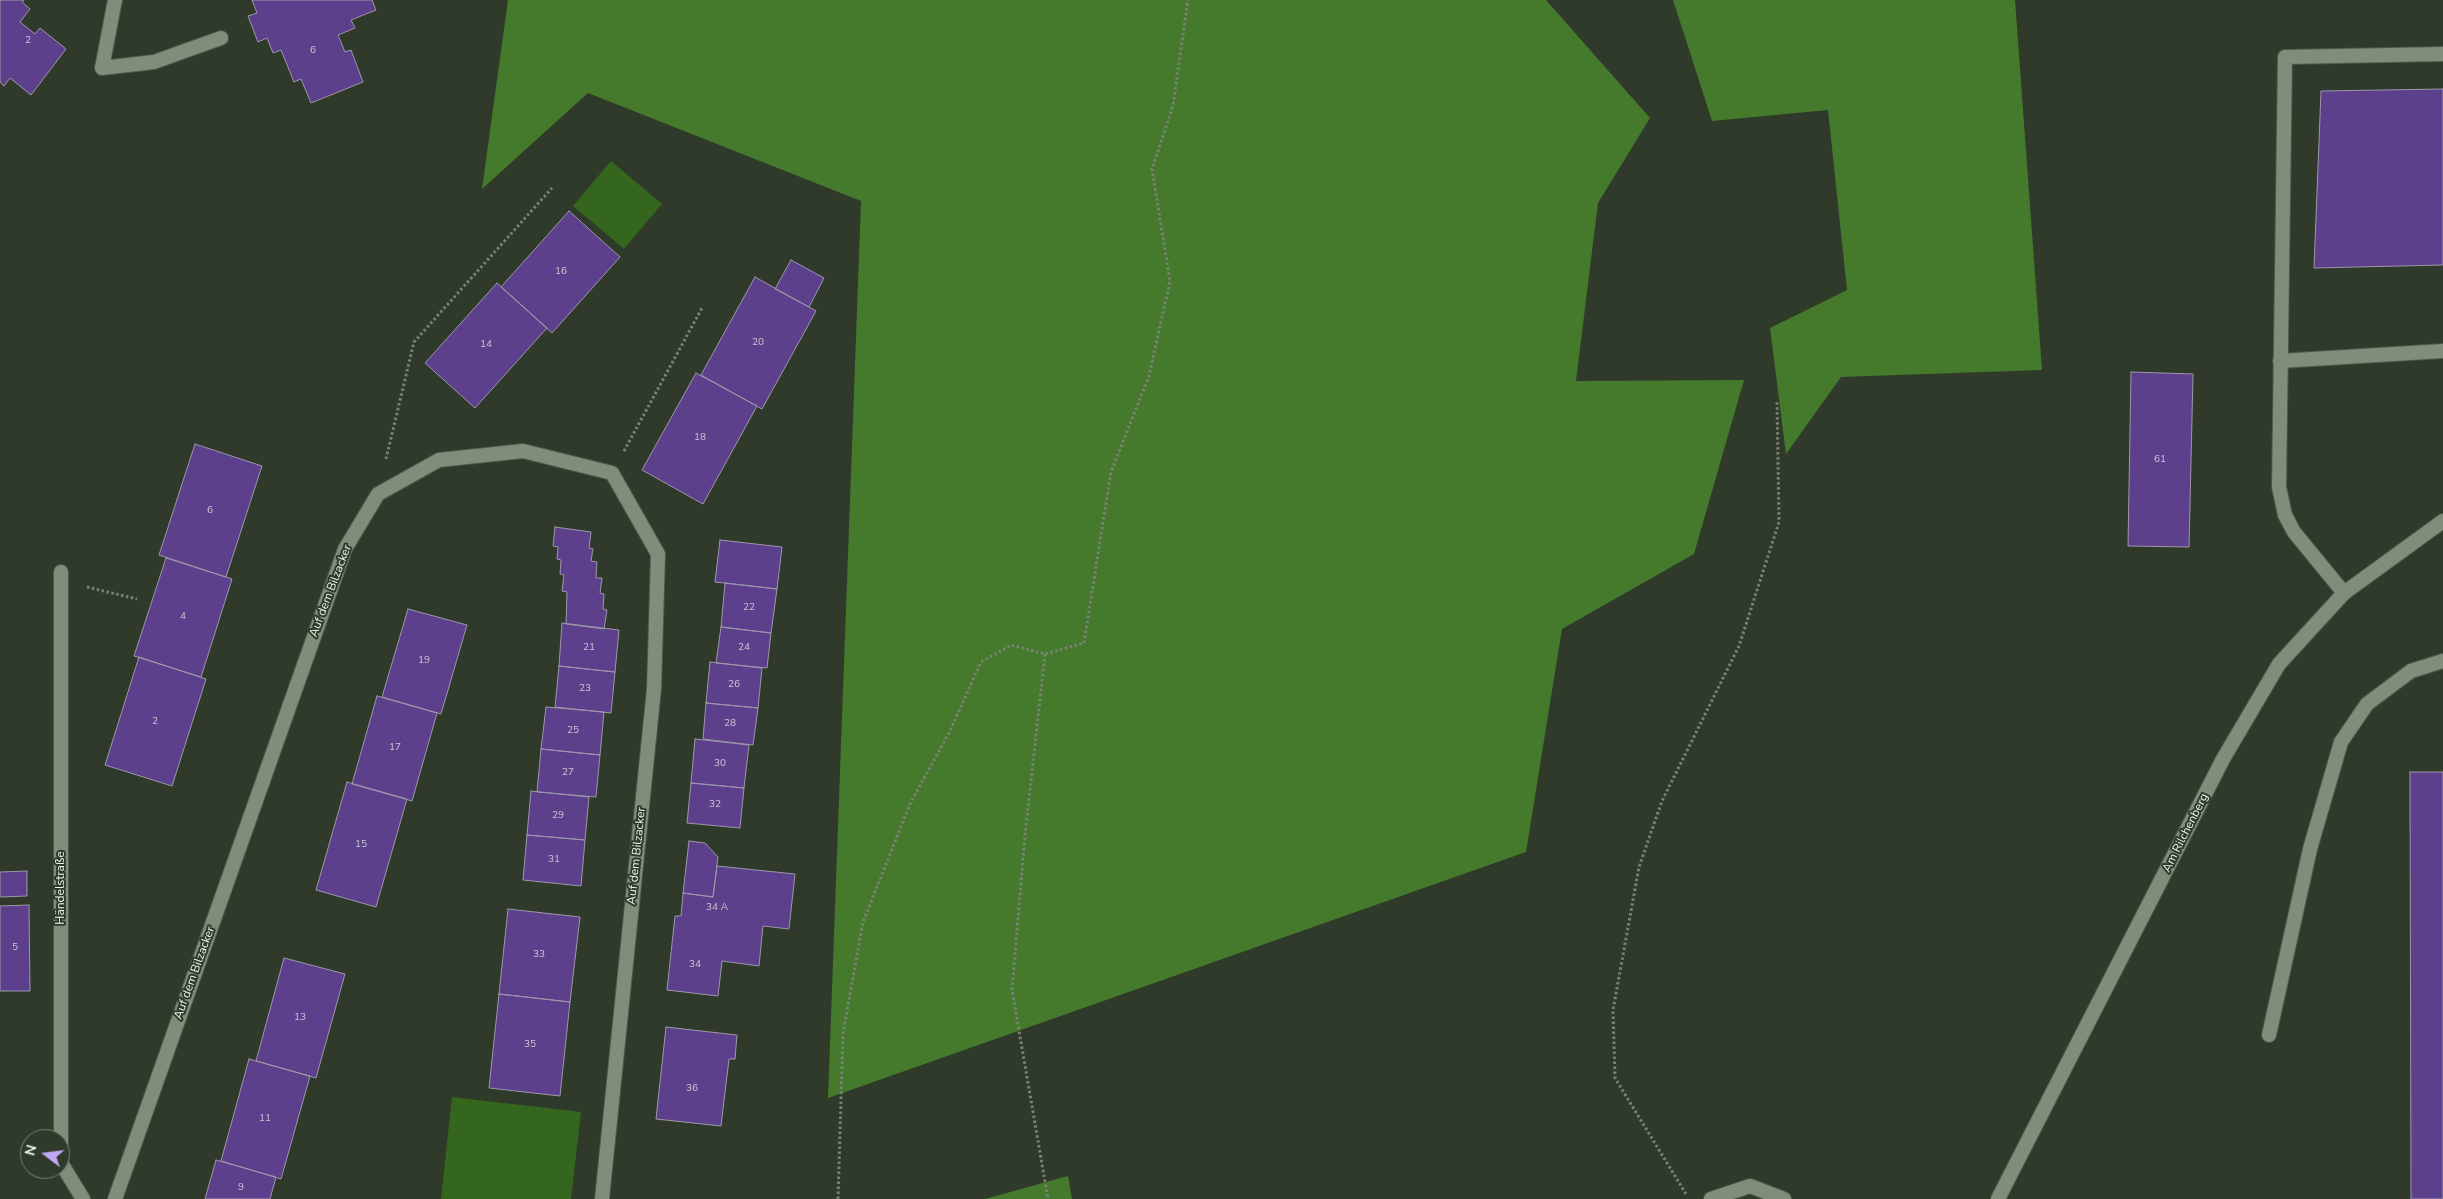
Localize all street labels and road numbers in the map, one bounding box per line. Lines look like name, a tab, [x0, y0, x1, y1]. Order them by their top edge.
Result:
street label: Auf dem Bilzacker	[307, 543, 355, 639]
street label: Am Rilchenberg	[2160, 791, 2212, 875]
street label: Auf dem Bilzacker	[625, 807, 649, 905]
street label: Händelstraße	[54, 851, 68, 925]
street label: Auf dem Bilzacker	[172, 925, 218, 1021]

